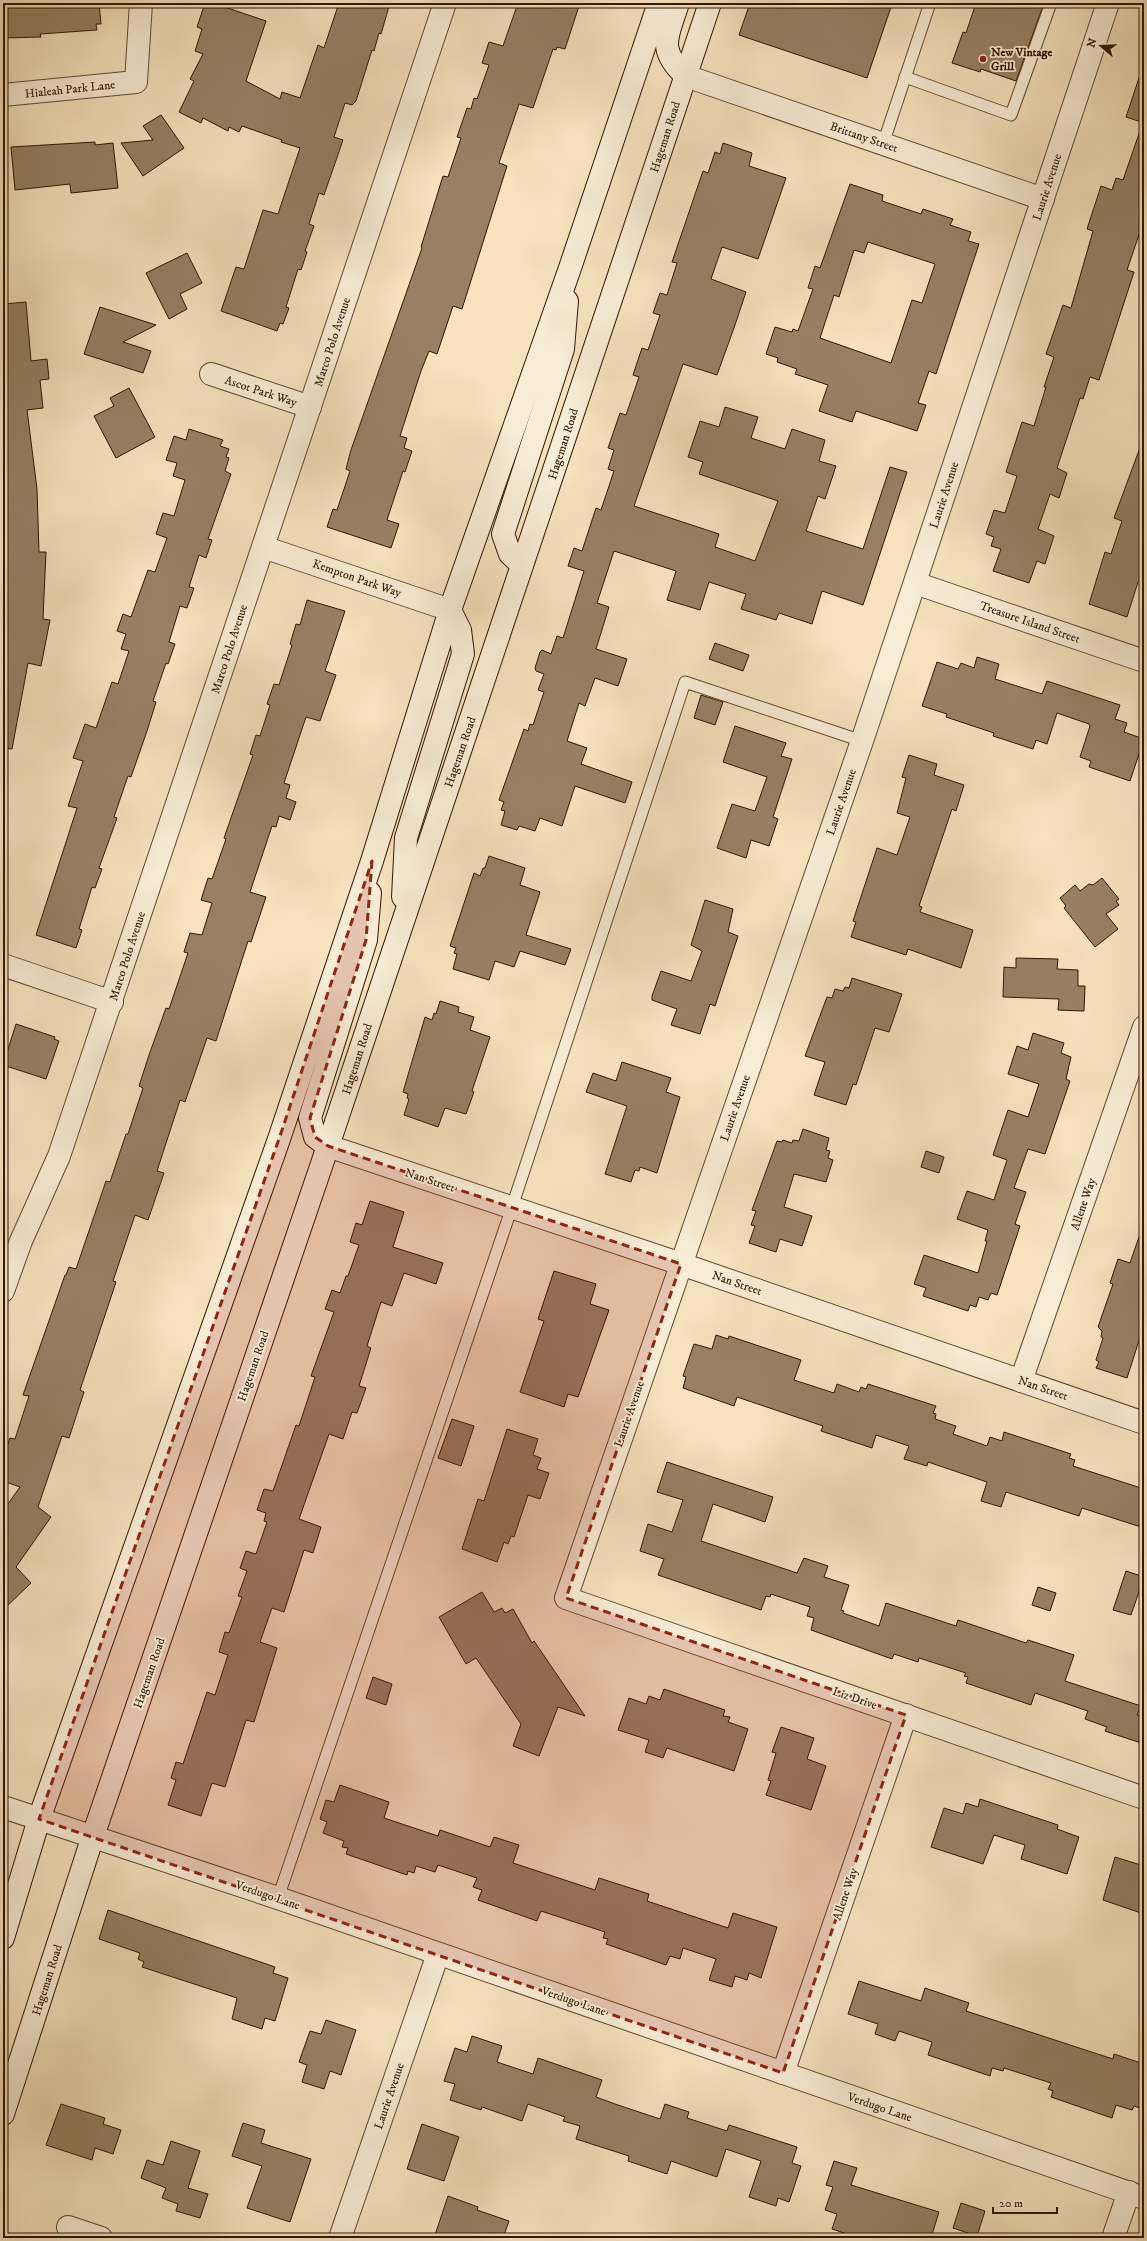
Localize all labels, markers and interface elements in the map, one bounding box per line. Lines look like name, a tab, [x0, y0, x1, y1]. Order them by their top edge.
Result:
north arrow	[1081, 26, 1121, 66]
text: N	[1084, 37, 1101, 50]
place label: New Vintage Grill	[991, 45, 1052, 74]
marker: New Vintage Grill	[978, 54, 988, 64]
street label: Hialeah Park Lane	[24, 77, 116, 102]
street label: Hageman Road	[647, 100, 684, 175]
street label: Brittany Street	[828, 119, 900, 156]
street label: Laurie Avenue	[1030, 152, 1065, 222]
street label: Marco Polo Avenue	[311, 296, 354, 389]
street label: Ascot Park Way	[223, 373, 299, 410]
street label: Hageman Road	[545, 407, 582, 482]
street label: Laurie Avenue	[927, 460, 962, 530]
street label: Kempton Park Way	[311, 556, 403, 601]
street label: Treasure Island Street	[978, 598, 1082, 647]
street label: Marco Polo Avenue	[208, 603, 251, 696]
street label: Hageman Road	[441, 715, 480, 789]
street label: Laurie Avenue	[823, 767, 860, 837]
street label: Marco Polo Avenue	[106, 910, 149, 1003]
street label: Hageman Road	[339, 1022, 376, 1097]
street label: Laurie Avenue	[717, 1073, 754, 1143]
street label: Nan Street	[403, 1165, 457, 1196]
street label: Allene Way	[1067, 1176, 1100, 1232]
street label: Nan Street	[710, 1268, 764, 1299]
street label: Hageman Road	[234, 1329, 273, 1403]
street label: Nan Street	[1016, 1373, 1070, 1404]
street label: Laurie Avenue	[611, 1379, 648, 1449]
street label: Hageman Road	[130, 1636, 169, 1710]
street label: Liz Drive	[831, 1684, 879, 1713]
street label: Allene Way	[829, 1866, 862, 1922]
street label: Verdugo Lane	[233, 1877, 302, 1914]
street label: Hageman Road	[29, 1943, 66, 2018]
street label: Verdugo Lane	[539, 1983, 608, 2020]
street label: Laurie Avenue	[371, 2061, 408, 2131]
street label: Verdugo Lane	[845, 2089, 914, 2126]
scale bar	[993, 2189, 1057, 2215]
text: 20 m	[999, 2196, 1023, 2211]

